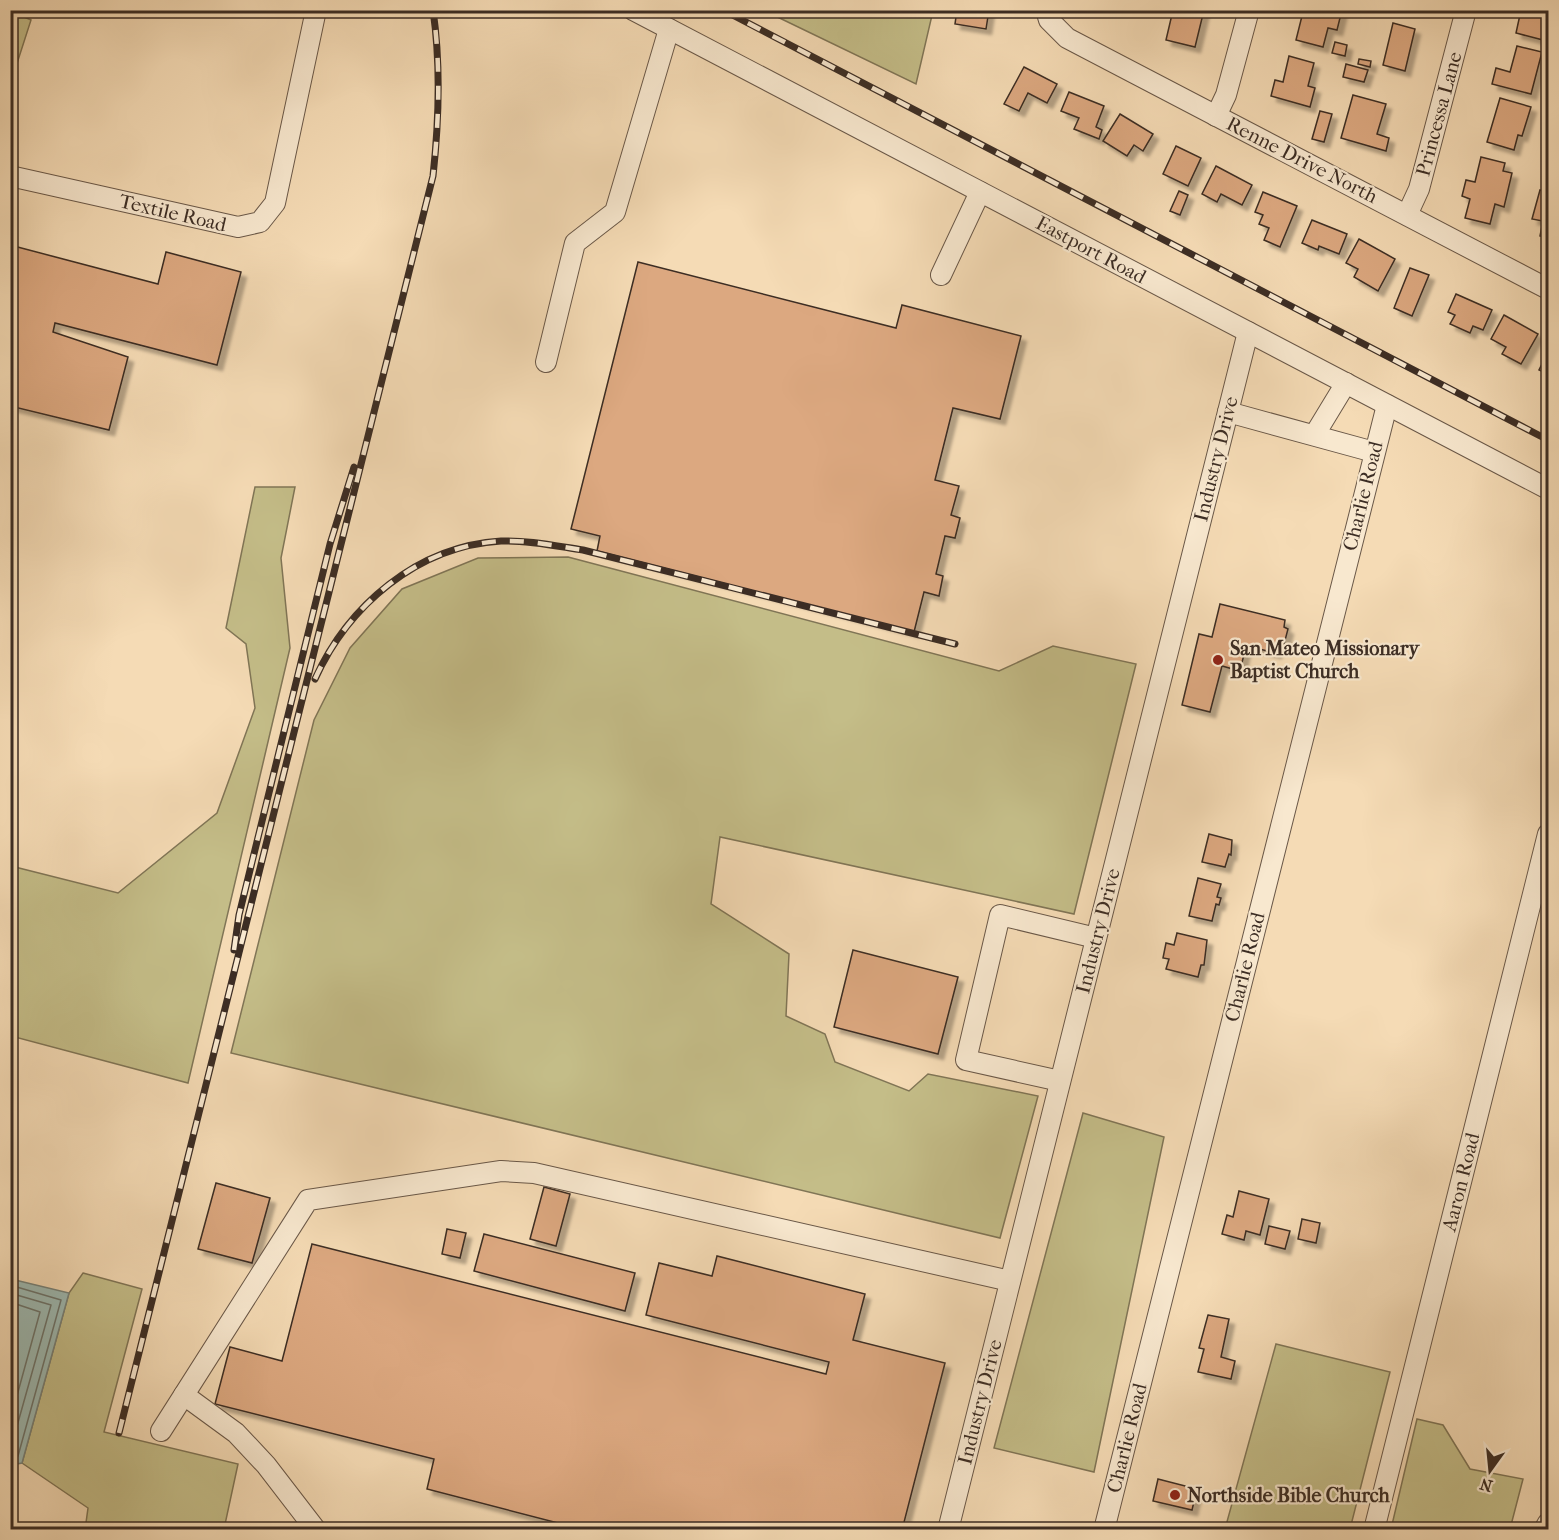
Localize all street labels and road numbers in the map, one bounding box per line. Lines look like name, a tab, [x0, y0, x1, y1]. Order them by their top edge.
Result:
street label: Princessa Lane	[1411, 49, 1467, 179]
street label: Renne Drive North	[1223, 112, 1382, 208]
street label: Textile Road	[117, 190, 230, 237]
street label: Eastport Road	[1032, 211, 1151, 289]
street label: Industry Drive	[1189, 394, 1243, 524]
street label: Charlie Road	[1338, 438, 1388, 553]
street label: Industry Drive	[1071, 866, 1125, 996]
street label: Charlie Road	[1220, 909, 1270, 1024]
street label: Aaron Road	[1437, 1129, 1485, 1235]
street label: Industry Drive	[953, 1337, 1007, 1467]
street label: Charlie Road	[1102, 1380, 1152, 1495]

